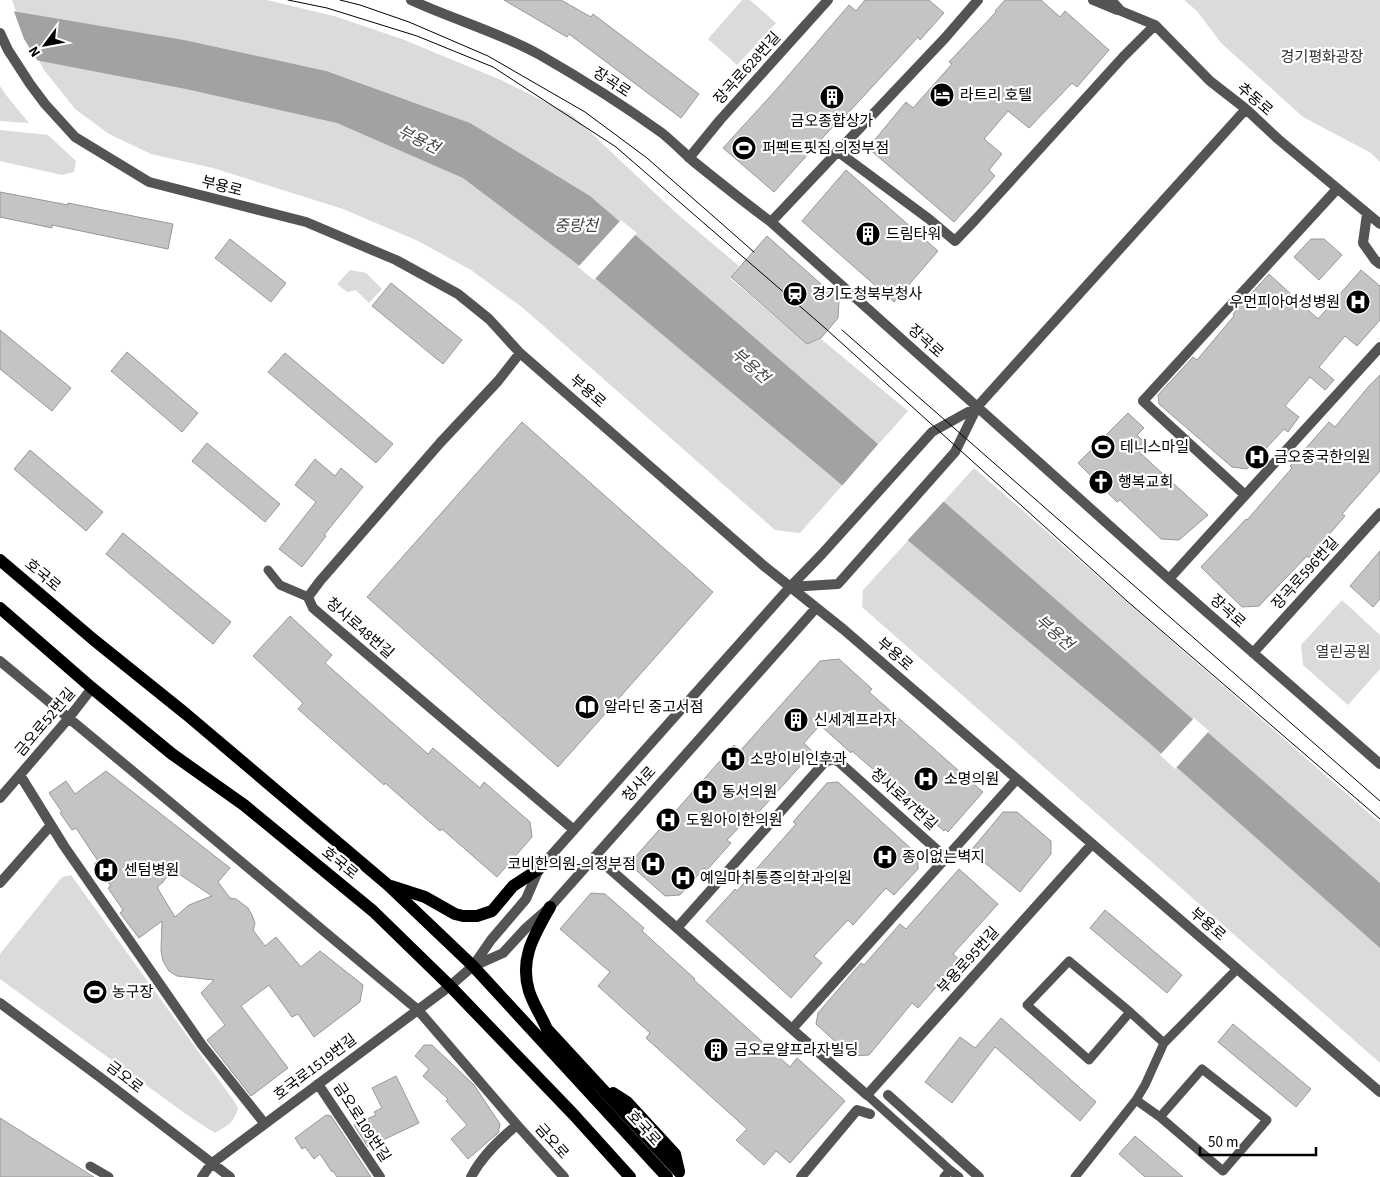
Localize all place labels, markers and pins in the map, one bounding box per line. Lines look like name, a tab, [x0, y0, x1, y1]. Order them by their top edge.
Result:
hotel icon: 라트리 호텔	[929, 82, 955, 108]
building icon: 금오종합상가	[819, 84, 845, 110]
place label: 라트리 호텔	[960, 85, 1032, 106]
place label: 금오종합상가	[791, 111, 874, 132]
sports icon: 퍼펙트핏짐 의정부점	[731, 135, 757, 161]
place label: 퍼펙트핏짐 의정부점	[762, 138, 889, 159]
building icon: 드림타워	[855, 221, 881, 247]
place label: 드림타워	[886, 224, 941, 245]
station icon: 경기도청북부청사	[782, 281, 808, 307]
place label: 경기도청북부청사	[812, 284, 923, 305]
hospital icon: 우먼피아여성병원	[1345, 289, 1371, 315]
place label: 우먼피아여성병원	[1230, 292, 1340, 313]
sports icon: 테니스마일	[1090, 434, 1116, 460]
place label: 테니스마일	[1120, 437, 1189, 458]
hospital icon: 금오중국한의원	[1244, 444, 1270, 470]
place label: 금오중국한의원	[1274, 447, 1371, 468]
church icon: 행복교회	[1088, 469, 1114, 495]
place label: 행복교회	[1118, 472, 1173, 493]
library icon: 알라딘 중고서점	[574, 694, 600, 720]
place label: 알라딘 중고서점	[604, 697, 704, 718]
building icon: 신세계프라자	[783, 707, 809, 733]
place label: 신세계프라자	[814, 710, 897, 731]
hospital icon: 소망이비인후과	[720, 746, 746, 772]
place label: 소망이비인후과	[750, 749, 847, 770]
hospital icon: 소명의원	[913, 766, 939, 792]
place label: 소명의원	[944, 769, 999, 790]
hospital icon: 동서의원	[692, 779, 718, 805]
place label: 동서의원	[722, 782, 777, 803]
hospital icon: 도원아이한의원	[655, 807, 681, 833]
place label: 도원아이한의원	[686, 810, 783, 831]
hospital icon: 종이없는벽지	[872, 844, 898, 870]
place label: 종이없는벽지	[902, 847, 985, 868]
hospital icon: 코비한의원-의정부점	[640, 851, 666, 877]
place label: 코비한의원-의정부점	[507, 854, 636, 875]
hospital icon: 센텀병원	[93, 857, 119, 883]
place label: 센텀병원	[124, 860, 179, 881]
hospital icon: 예일마취통증의학과의원	[670, 865, 696, 891]
place label: 예일마취통증의학과의원	[700, 868, 852, 889]
sports icon: 농구장	[82, 979, 108, 1005]
place label: 농구장	[112, 982, 154, 1003]
building icon: 금오로얄프라자빌딩	[703, 1037, 729, 1063]
place label: 금오로얄프라자빌딩	[734, 1040, 858, 1061]

